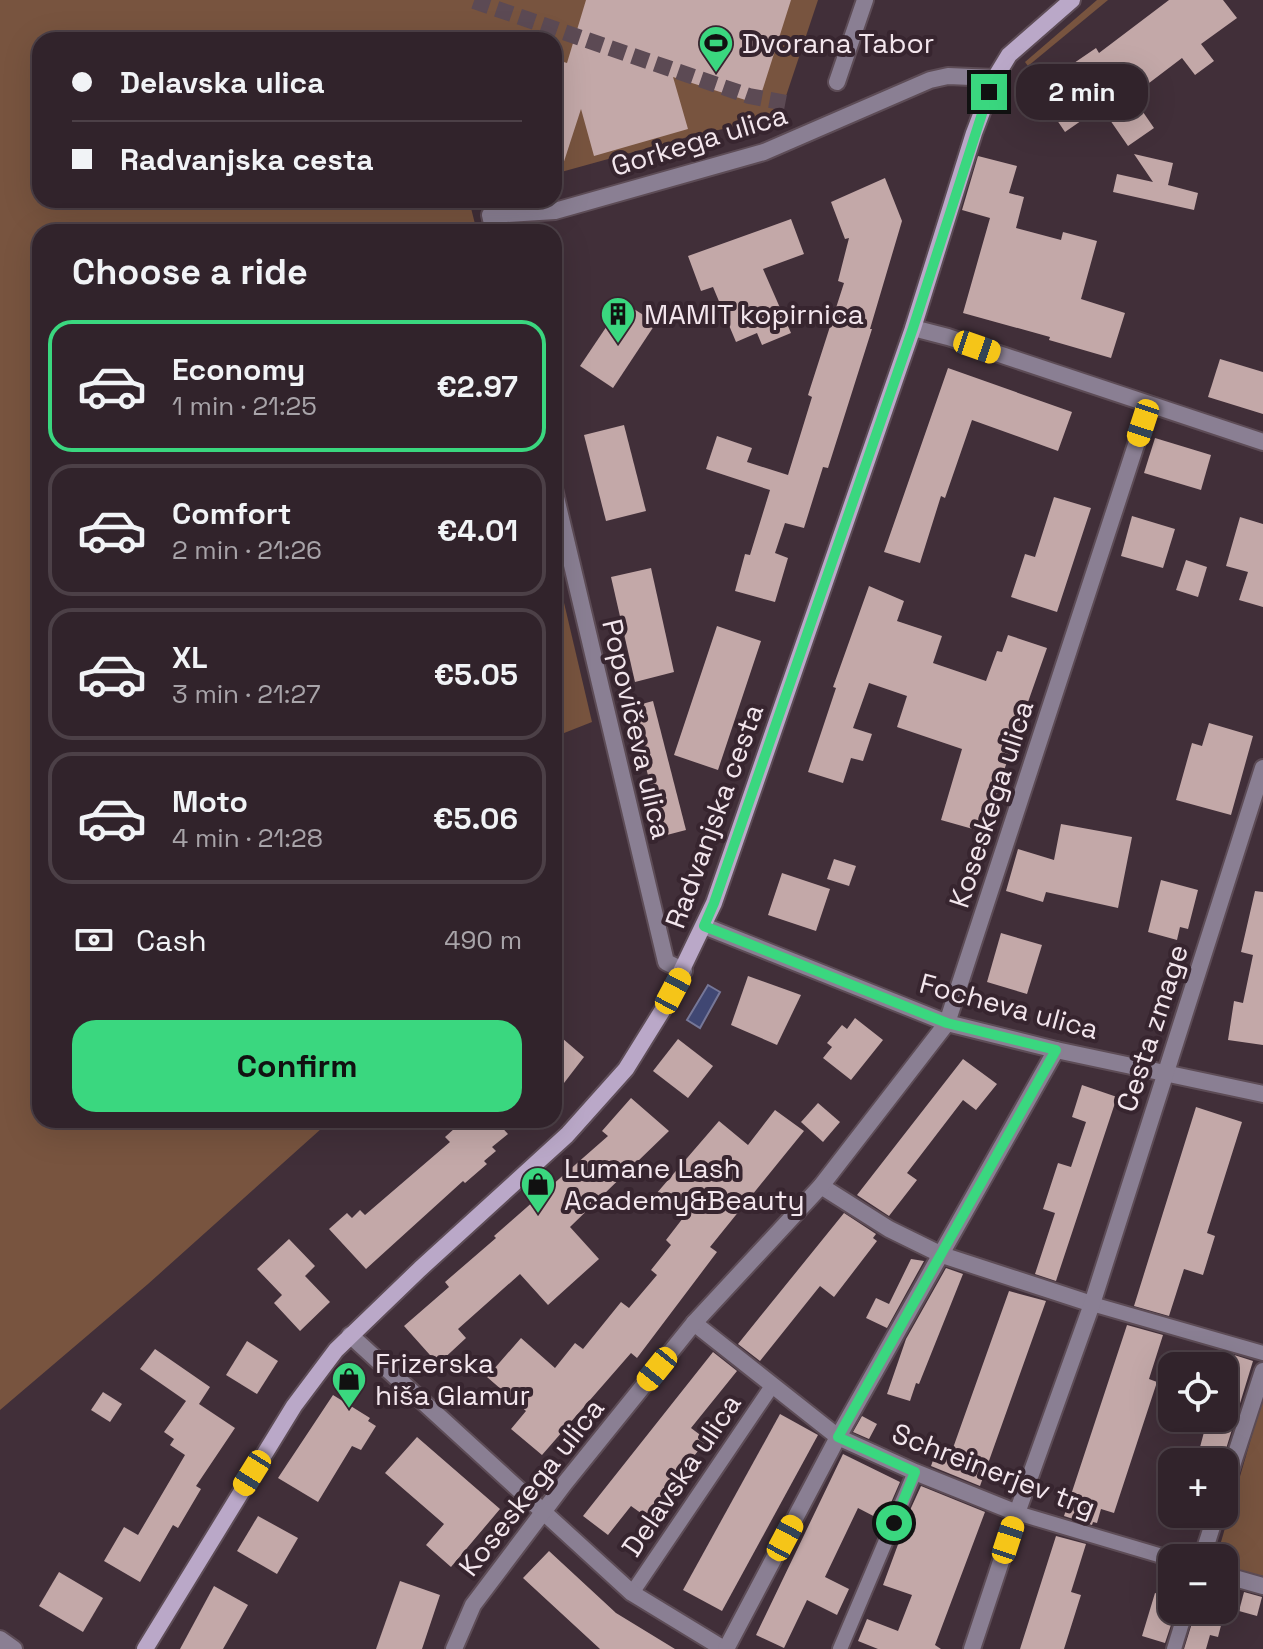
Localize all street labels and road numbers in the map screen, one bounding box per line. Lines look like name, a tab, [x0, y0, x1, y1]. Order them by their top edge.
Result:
street label: Gorkega ulica	[607, 96, 791, 184]
street label: Popovičeva ulica	[594, 615, 680, 843]
street label: Koseskega ulica	[941, 696, 1041, 912]
street label: Radvanjska cesta	[657, 699, 771, 933]
street label: Cesta zmage	[1108, 940, 1196, 1116]
street label: Focheva ulica	[916, 965, 1102, 1047]
street label: Delavska ulica	[613, 1387, 749, 1563]
street label: Koseskega ulica	[450, 1391, 612, 1583]
street label: Schreinerjev trg	[887, 1415, 1101, 1525]

